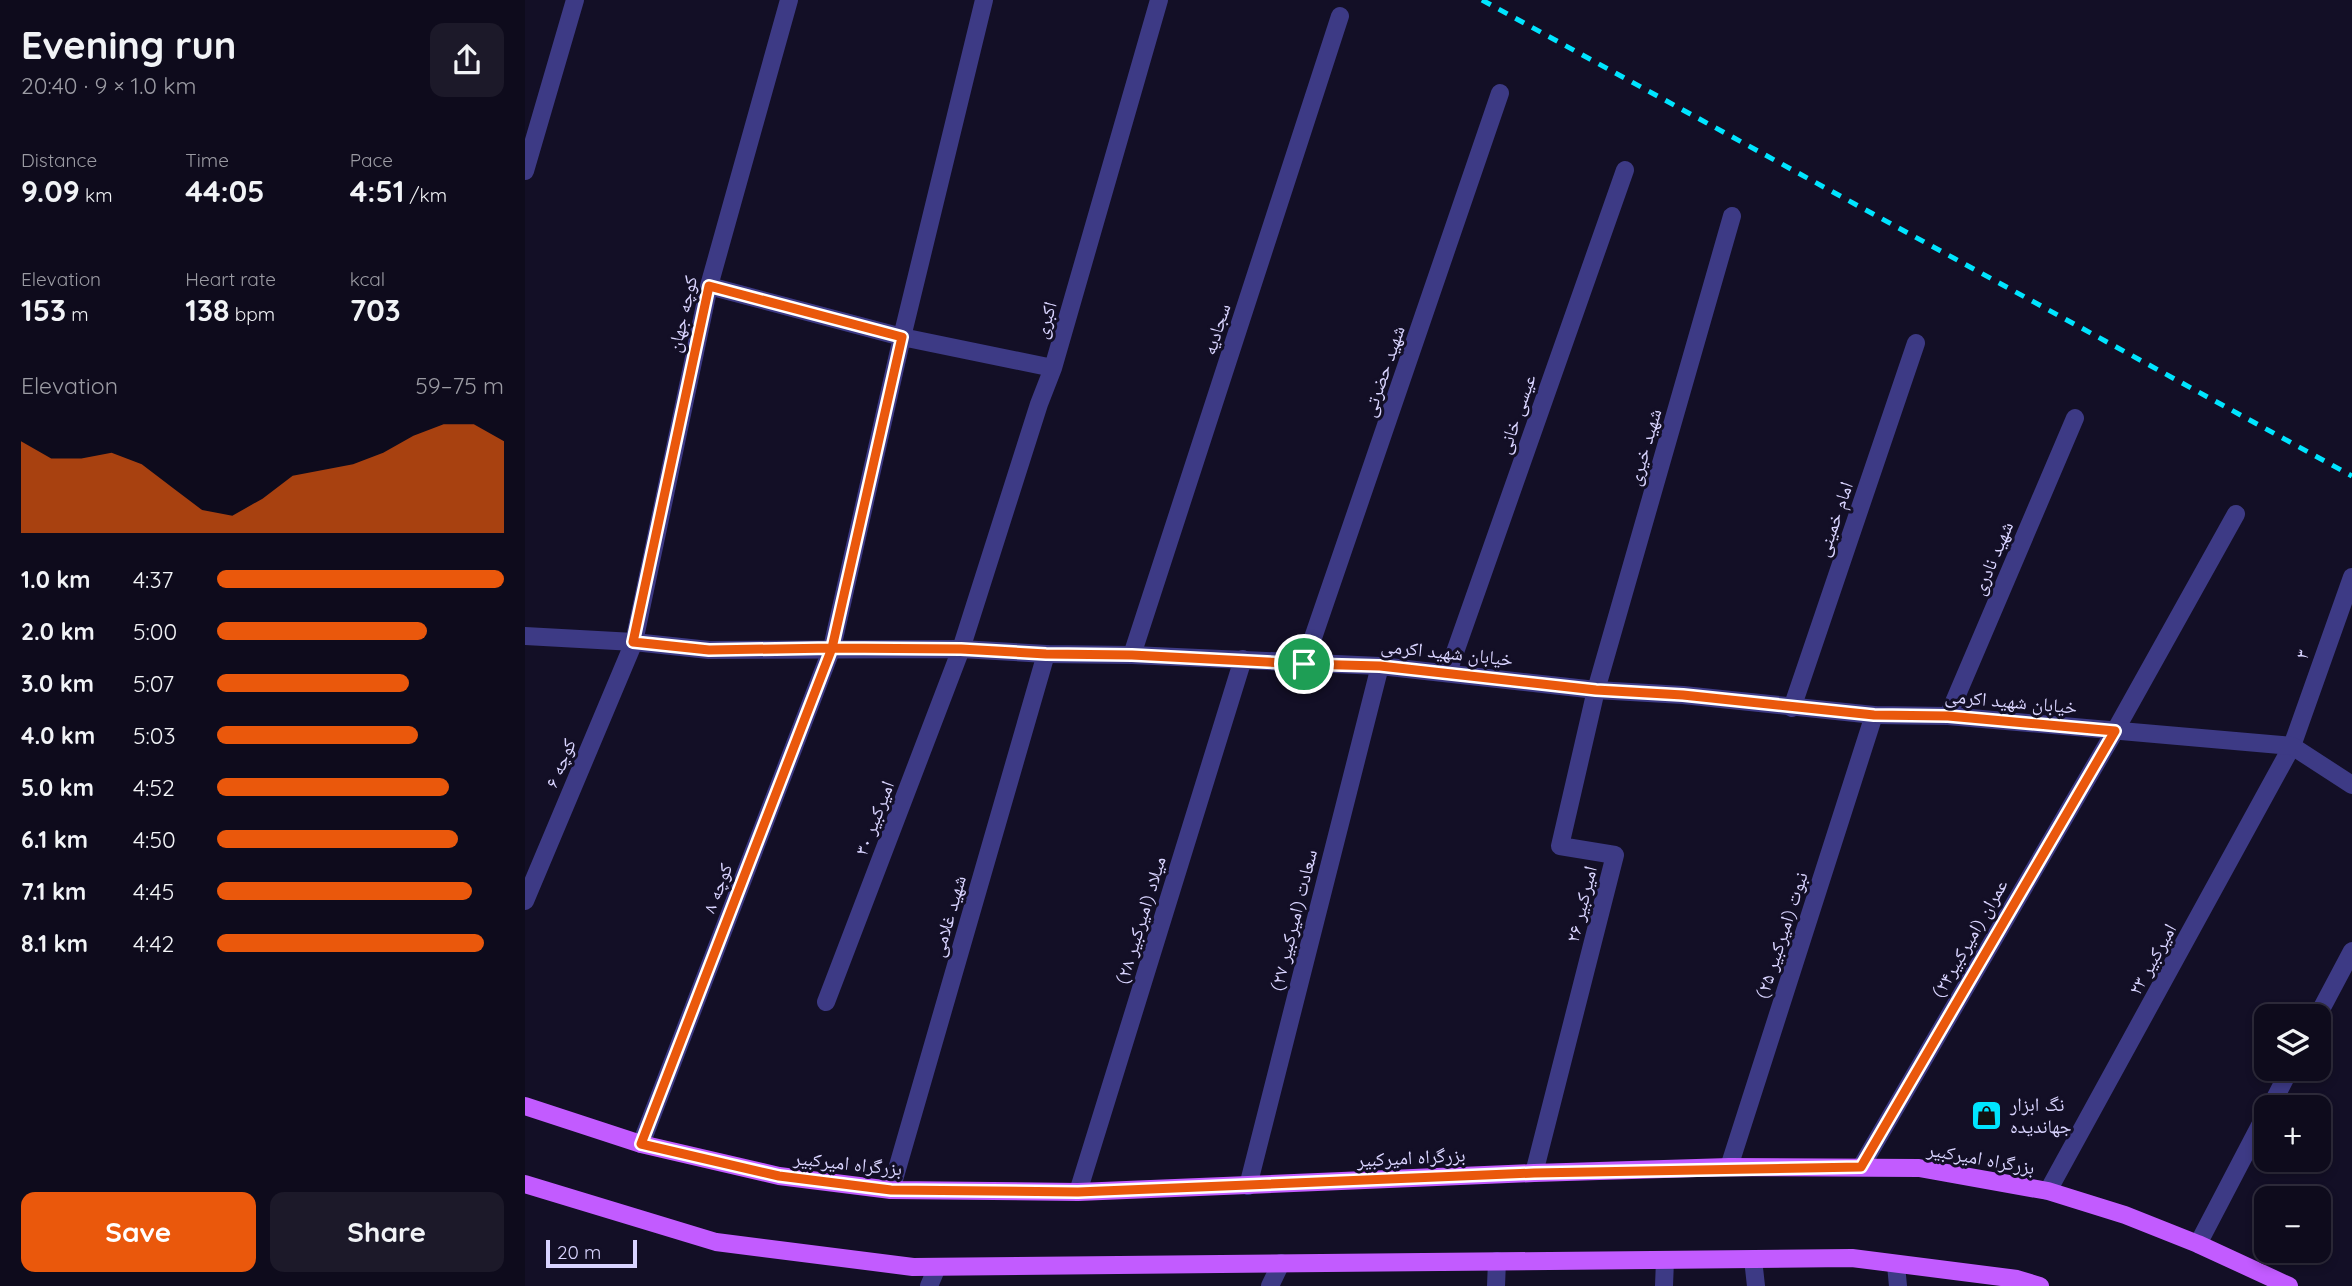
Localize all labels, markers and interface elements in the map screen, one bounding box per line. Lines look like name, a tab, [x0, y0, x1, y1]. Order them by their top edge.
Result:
text: Evening run	[21, 21, 236, 69]
button: share	[430, 23, 504, 97]
text: 20:40 · 9 × 1.0 km	[21, 71, 197, 100]
text: Distance	[21, 148, 97, 172]
text: Time	[185, 148, 229, 172]
text: Pace	[350, 148, 393, 172]
text: 9.09	[21, 172, 80, 210]
text: 44:05	[185, 172, 265, 210]
text: 4:51	[350, 172, 404, 210]
text: km	[80, 183, 112, 207]
text: /km	[404, 183, 447, 207]
text: Elevation	[21, 267, 101, 291]
text: Heart rate	[185, 267, 276, 291]
text: kcal	[350, 267, 385, 291]
street label: کوچه جهان	[662, 273, 702, 355]
text: 153	[21, 291, 66, 329]
text: 138	[185, 291, 230, 329]
text: 703	[350, 291, 401, 329]
street label: اکبری	[1028, 299, 1062, 341]
street label: سجادیه	[1196, 300, 1236, 358]
text: m	[66, 302, 89, 326]
text: bpm	[230, 302, 275, 326]
street label: شهید حضرتی	[1356, 322, 1410, 420]
text: Elevation	[21, 371, 118, 400]
text: 59–75 m	[415, 371, 504, 400]
street label: عیسی خانی	[1491, 371, 1541, 457]
street label: شهید خیری	[1622, 406, 1666, 488]
street label: امام خمینی	[1810, 478, 1860, 560]
street label: شهید نادری	[1966, 518, 2018, 598]
text: 1.0 km	[21, 565, 91, 594]
text: 4:37	[133, 565, 173, 594]
text: 2.0 km	[21, 617, 95, 646]
text: 5:00	[133, 617, 177, 646]
street label: خیابان شهید اکرمی	[1380, 633, 1514, 671]
pin	[1274, 634, 1334, 694]
icon: arrive	[1285, 645, 1323, 683]
street label: ۳	[2289, 646, 2315, 662]
text: 3.0 km	[21, 669, 94, 698]
text: 5:07	[133, 669, 174, 698]
street label: خیابان شهید اکرمی	[1944, 683, 2078, 719]
text: 4.0 km	[21, 721, 95, 750]
text: 5:03	[133, 721, 176, 750]
street label: کوچه ۶	[539, 735, 581, 791]
text: 5.0 km	[21, 773, 94, 802]
text: 4:52	[133, 773, 175, 802]
street label: امیرکبیر ۳۰	[849, 777, 899, 859]
text: 6.1 km	[21, 825, 88, 854]
text: 4:50	[133, 825, 176, 854]
street label: سعادت (امیرکبیر ۲۷)	[1264, 847, 1322, 993]
street label: میلاد (امیرکبیر ۲۸)	[1109, 853, 1171, 987]
street label: کوچه ۸	[697, 860, 737, 916]
street label: امیرکبیر ۲۶	[1560, 863, 1602, 945]
street label: نبوت (امیرکبیر ۲۵)	[1749, 869, 1813, 1001]
street label: شهید غلامی	[925, 872, 971, 960]
street label: عمران (امیرکبیر۲۴)	[1925, 874, 2013, 1002]
text: 7.1 km	[21, 877, 86, 906]
text: 4:45	[133, 877, 174, 906]
street label: امیرکبیر ۲۳	[2123, 919, 2181, 999]
text: 8.1 km	[21, 929, 88, 958]
text: 4:42	[133, 929, 174, 958]
map controls	[2254, 1004, 2331, 1263]
button: layers	[2254, 1004, 2331, 1081]
place label: نگ ابزار جهاندیده	[2009, 1092, 2072, 1138]
button: +	[2254, 1095, 2331, 1172]
shop icon: نگ ابزار جهاندیده	[1970, 1098, 2004, 1132]
street label: بزرگراه امیرکبیر	[1924, 1137, 2037, 1179]
street label: بزرگراه امیرکبیر	[1355, 1142, 1466, 1172]
street label: بزرگراه امیرکبیر	[792, 1145, 903, 1181]
button: −	[2254, 1186, 2331, 1263]
button: Save	[21, 1192, 256, 1272]
button: Share	[270, 1192, 504, 1272]
scale bar	[546, 1237, 637, 1269]
text: 20 m	[557, 1240, 601, 1264]

